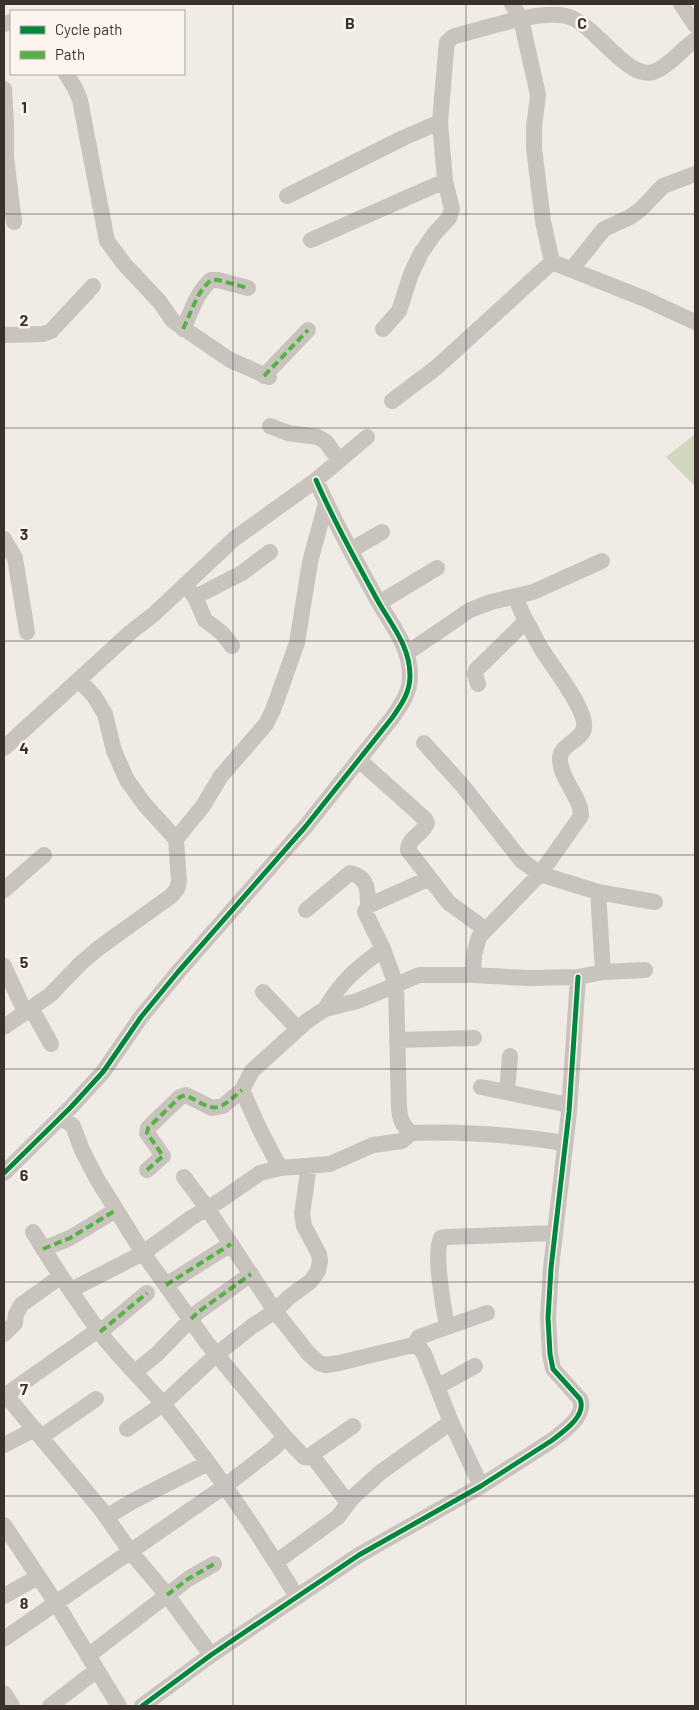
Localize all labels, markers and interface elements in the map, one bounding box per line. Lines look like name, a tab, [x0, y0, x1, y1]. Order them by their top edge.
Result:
legend	[10, 10, 185, 75]
text: B	[345, 13, 355, 32]
text: C	[577, 13, 587, 32]
text: Cycle path	[55, 20, 122, 38]
text: Path	[55, 45, 85, 63]
text: 1	[21, 97, 27, 116]
text: 2	[20, 310, 29, 329]
text: 3	[20, 524, 28, 543]
text: 4	[19, 738, 29, 757]
text: 5	[20, 952, 29, 971]
text: 6	[20, 1165, 29, 1184]
text: 7	[20, 1379, 28, 1398]
text: 8	[20, 1593, 29, 1612]

